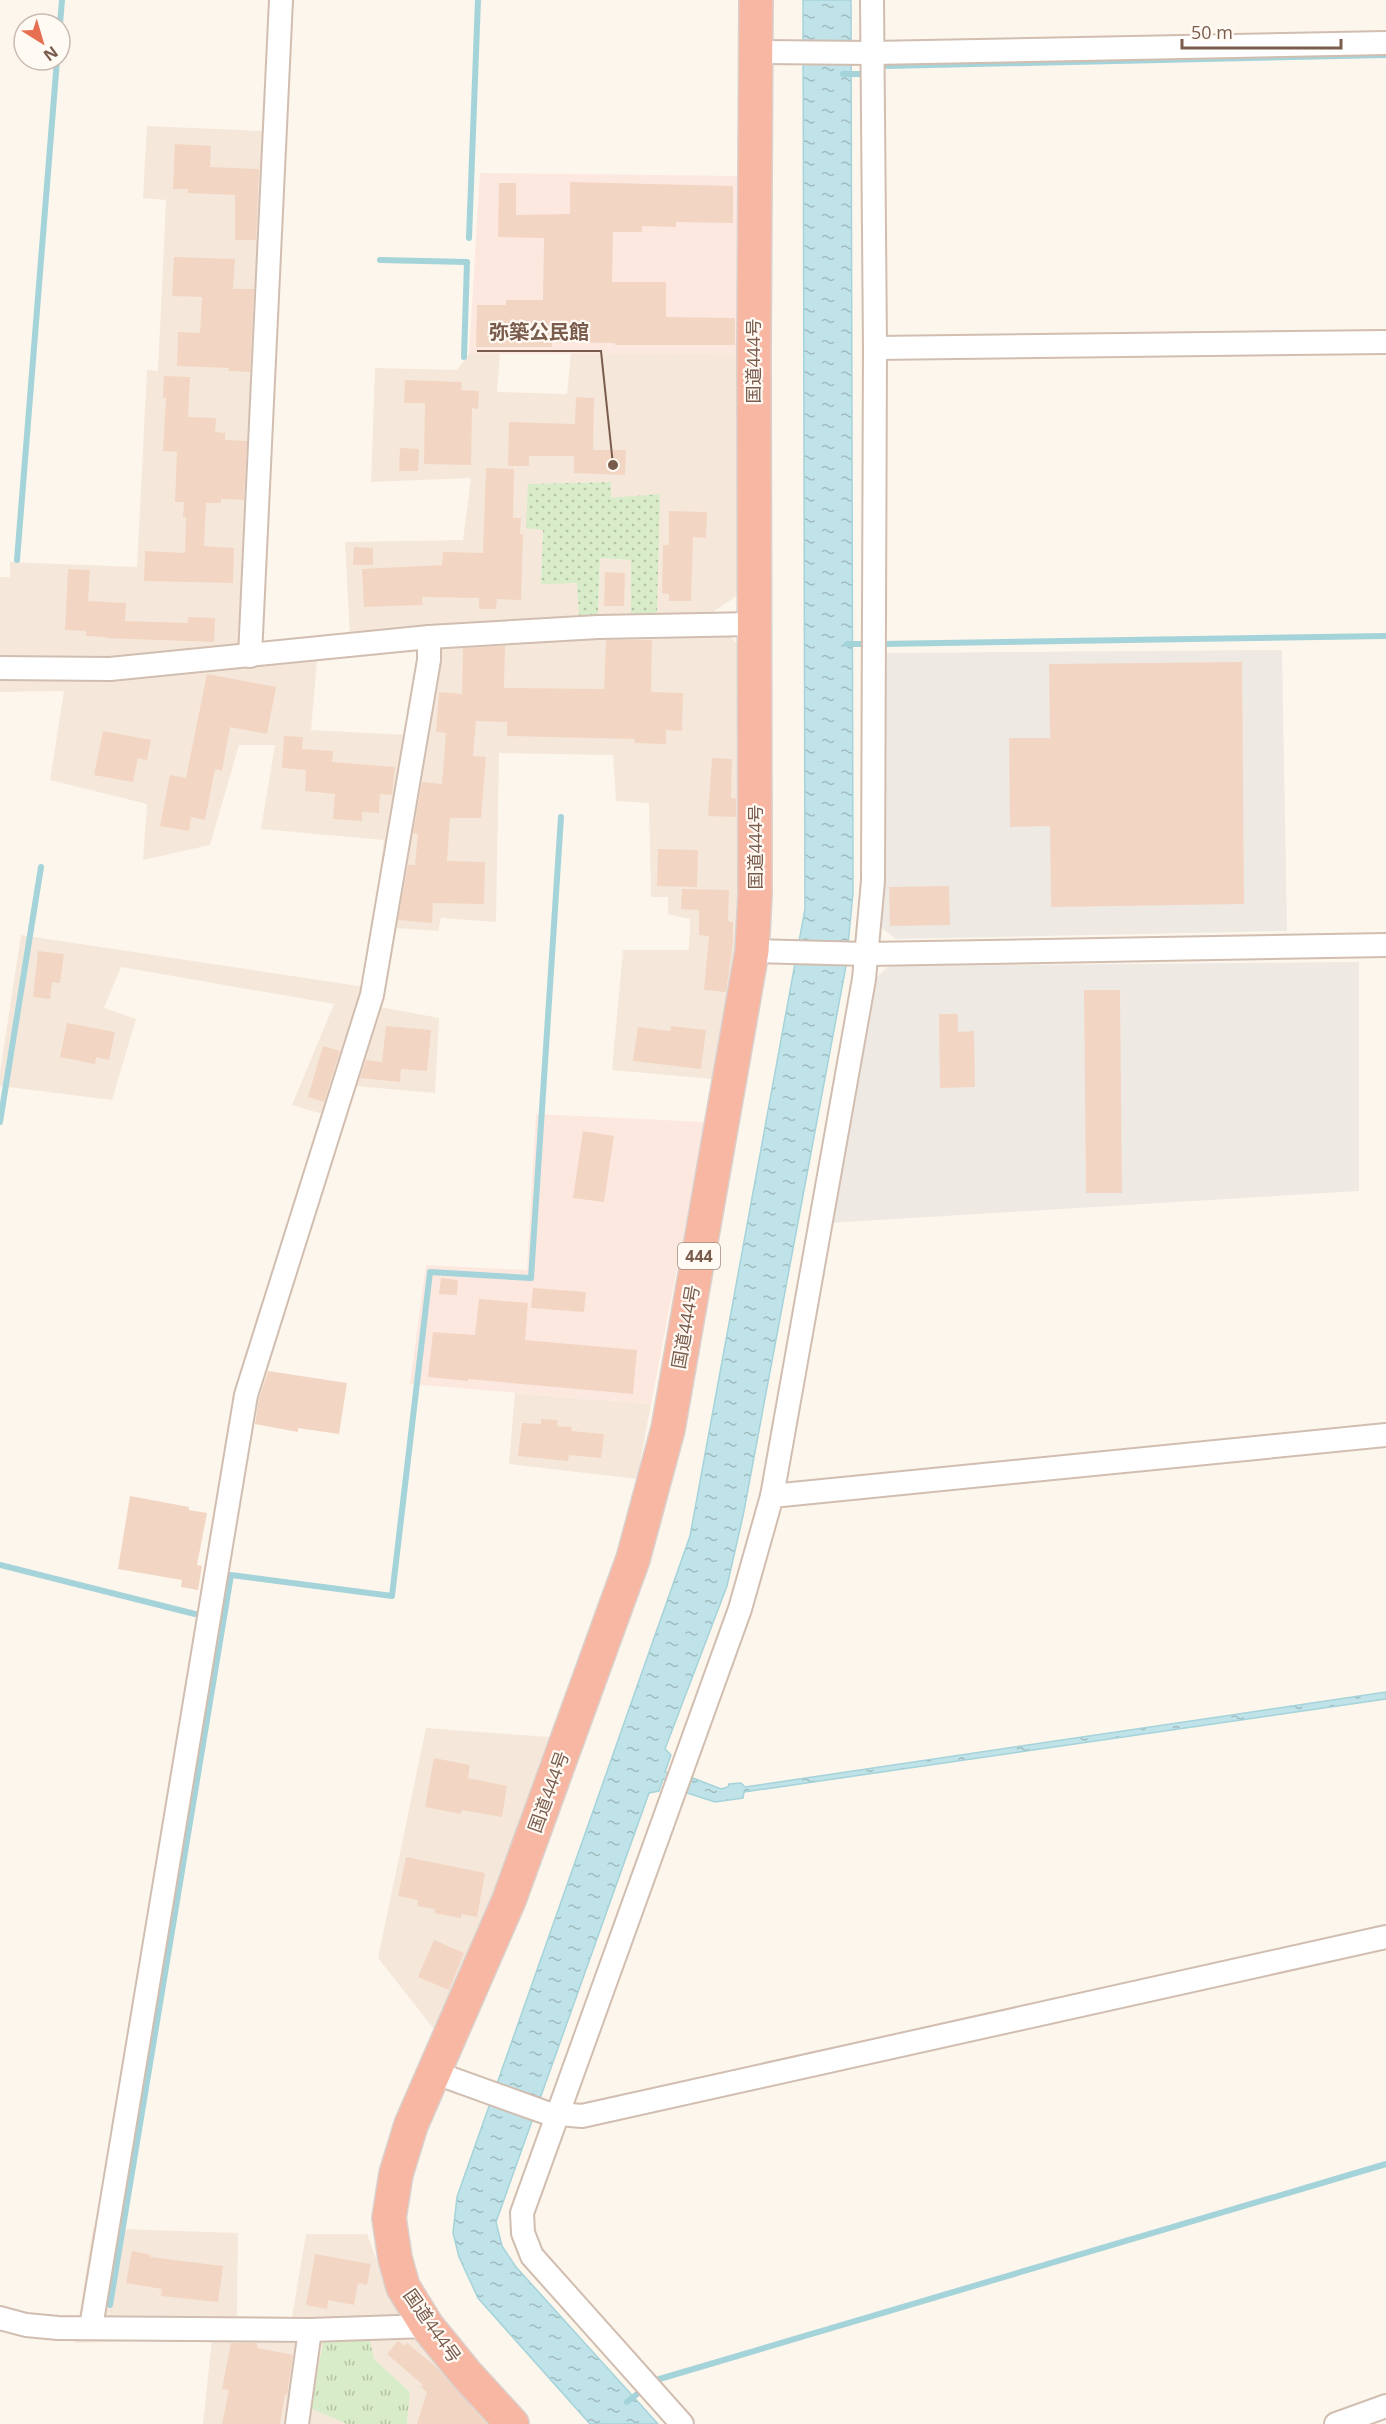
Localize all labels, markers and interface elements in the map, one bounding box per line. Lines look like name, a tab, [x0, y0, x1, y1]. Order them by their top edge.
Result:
north arrow	[12, 12, 72, 72]
scale bar	[1182, 12, 1341, 50]
text: 50 m	[1191, 20, 1233, 44]
text: N	[39, 41, 63, 67]
callout: 弥築公民館	[477, 313, 601, 351]
text: 弥築公民館	[489, 318, 589, 345]
street label: 国道444号	[741, 319, 765, 403]
street label: 国道444号	[743, 805, 767, 889]
road number: 444	[678, 1243, 720, 1269]
street label: 国道444号	[666, 1283, 704, 1371]
street label: 国道444号	[522, 1748, 574, 1836]
street label: 国道444号	[399, 2284, 467, 2367]

